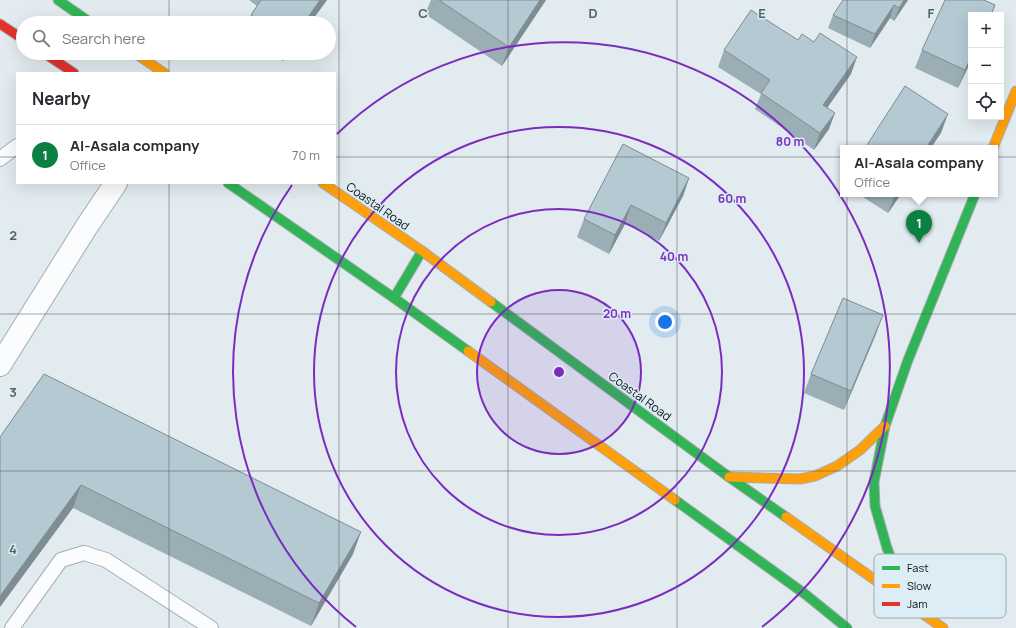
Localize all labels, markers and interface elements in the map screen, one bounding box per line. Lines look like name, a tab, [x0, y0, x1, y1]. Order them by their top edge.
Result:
text: C	[418, 4, 428, 22]
text: D	[588, 4, 598, 22]
text: E	[758, 4, 766, 22]
text: F	[928, 4, 935, 22]
map controls	[968, 12, 1004, 120]
button: +	[968, 12, 1004, 48]
search box	[16, 16, 336, 60]
icon: search	[30, 27, 52, 49]
text: Search here	[62, 28, 145, 49]
button: −	[968, 48, 1004, 84]
button: locate	[968, 84, 1004, 120]
text: Nearby	[32, 87, 90, 110]
text: 80 m	[776, 133, 804, 150]
text: Al-Asala company	[70, 135, 199, 156]
popup	[840, 145, 998, 197]
text: 1	[42, 146, 48, 164]
text: 70 m	[292, 146, 320, 164]
text: Al-Asala company	[854, 152, 984, 173]
text: Office	[70, 156, 106, 174]
text: Office	[854, 173, 890, 191]
street label: Coastal Road	[343, 178, 413, 234]
text: 60 m	[718, 190, 746, 207]
pin: 1	[906, 210, 932, 243]
text: 2	[9, 226, 17, 244]
text: 40 m	[660, 248, 688, 265]
text: 20 m	[603, 305, 631, 322]
your location	[655, 312, 675, 332]
centre of rings	[552, 365, 566, 379]
street label: Coastal Road	[605, 367, 675, 425]
text: 3	[9, 383, 17, 401]
text: 4	[9, 540, 17, 558]
legend	[874, 554, 1006, 618]
text: Fast	[907, 560, 929, 575]
text: Slow	[907, 578, 932, 593]
text: Jam	[907, 596, 928, 611]

